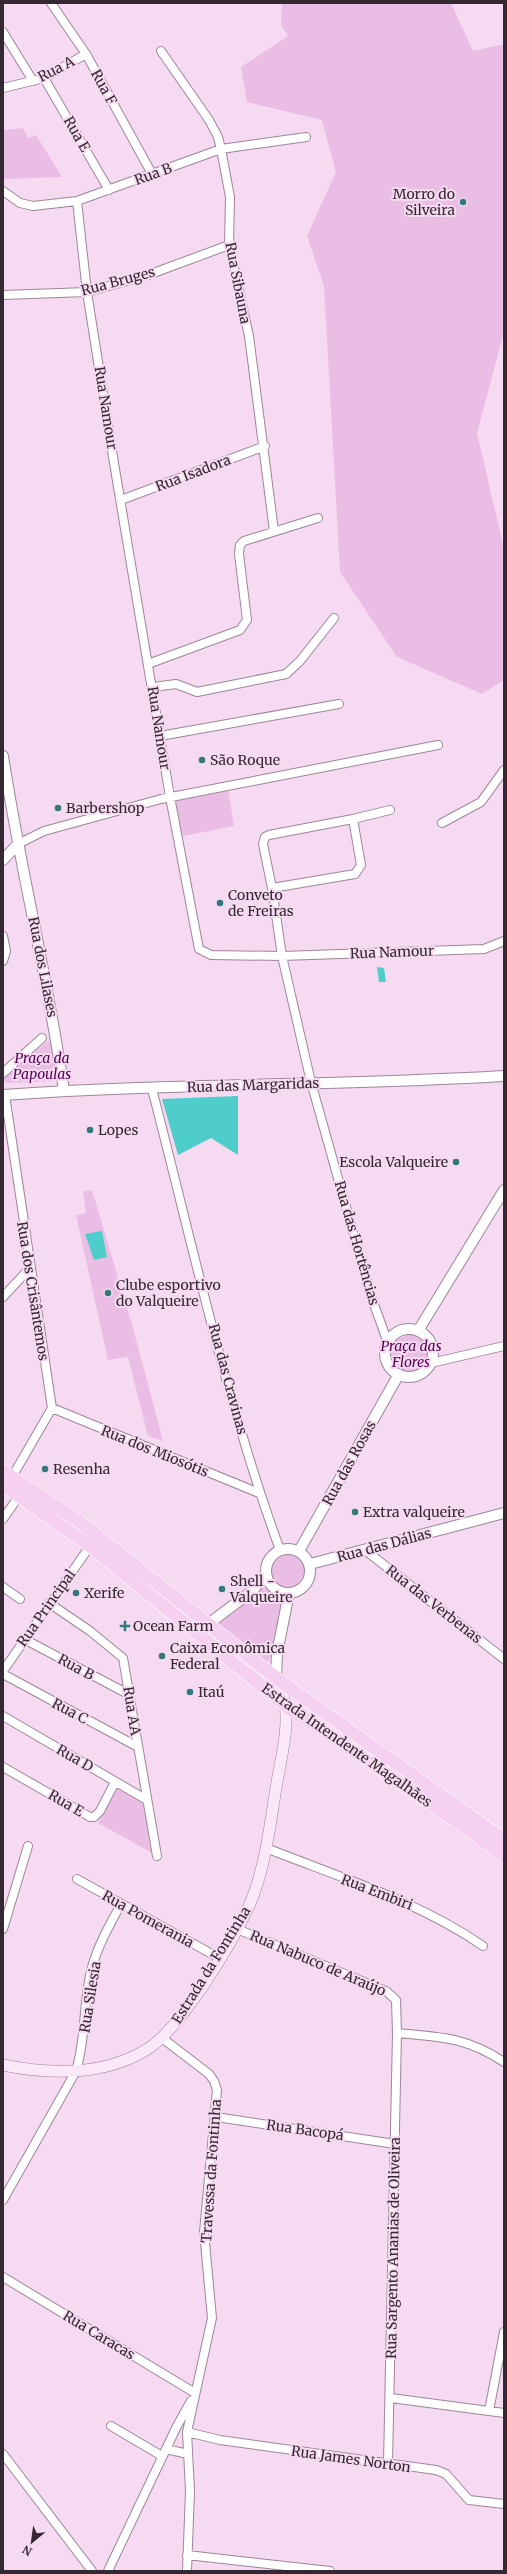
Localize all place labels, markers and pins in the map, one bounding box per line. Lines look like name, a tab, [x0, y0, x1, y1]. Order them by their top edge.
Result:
place label: Morro do Silveira	[393, 185, 455, 219]
marker: Morro do Silveira	[458, 197, 468, 207]
place label: São Roque	[210, 751, 280, 769]
marker: São Roque	[197, 755, 207, 765]
place label: Barbershop	[66, 799, 145, 817]
marker: Barbershop	[53, 803, 63, 813]
place label: Conveto de Freiras	[228, 886, 294, 920]
marker: Conveto de Freiras	[215, 898, 225, 908]
place label: Lopes	[98, 1121, 138, 1139]
marker: Lopes	[85, 1125, 95, 1135]
place label: Escola Valqueire	[339, 1153, 448, 1171]
marker: Escola Valqueire	[451, 1157, 461, 1167]
place label: Clube esportivo do Valqueire	[116, 1276, 221, 1310]
marker: Clube esportivo do Valqueire	[103, 1288, 113, 1298]
place label: Resenha	[53, 1460, 111, 1478]
marker: Resenha	[40, 1464, 50, 1474]
place label: Extra valqueire	[363, 1503, 465, 1521]
marker: Extra valqueire	[350, 1507, 360, 1517]
place label: Shell - Valqueire	[229, 1572, 293, 1606]
place label: Xerife	[84, 1584, 124, 1602]
marker: Shell - Valqueire	[217, 1584, 227, 1594]
marker: Xerife	[71, 1588, 81, 1598]
place label: Ocean Farm	[133, 1617, 214, 1635]
marker: Ocean Farm	[120, 1621, 130, 1631]
place label: Caixa Econômica Federal	[170, 1639, 286, 1673]
marker: Caixa Econômica Federal	[157, 1651, 167, 1661]
place label: Itaú	[198, 1683, 225, 1701]
marker: Itaú	[185, 1687, 195, 1697]

